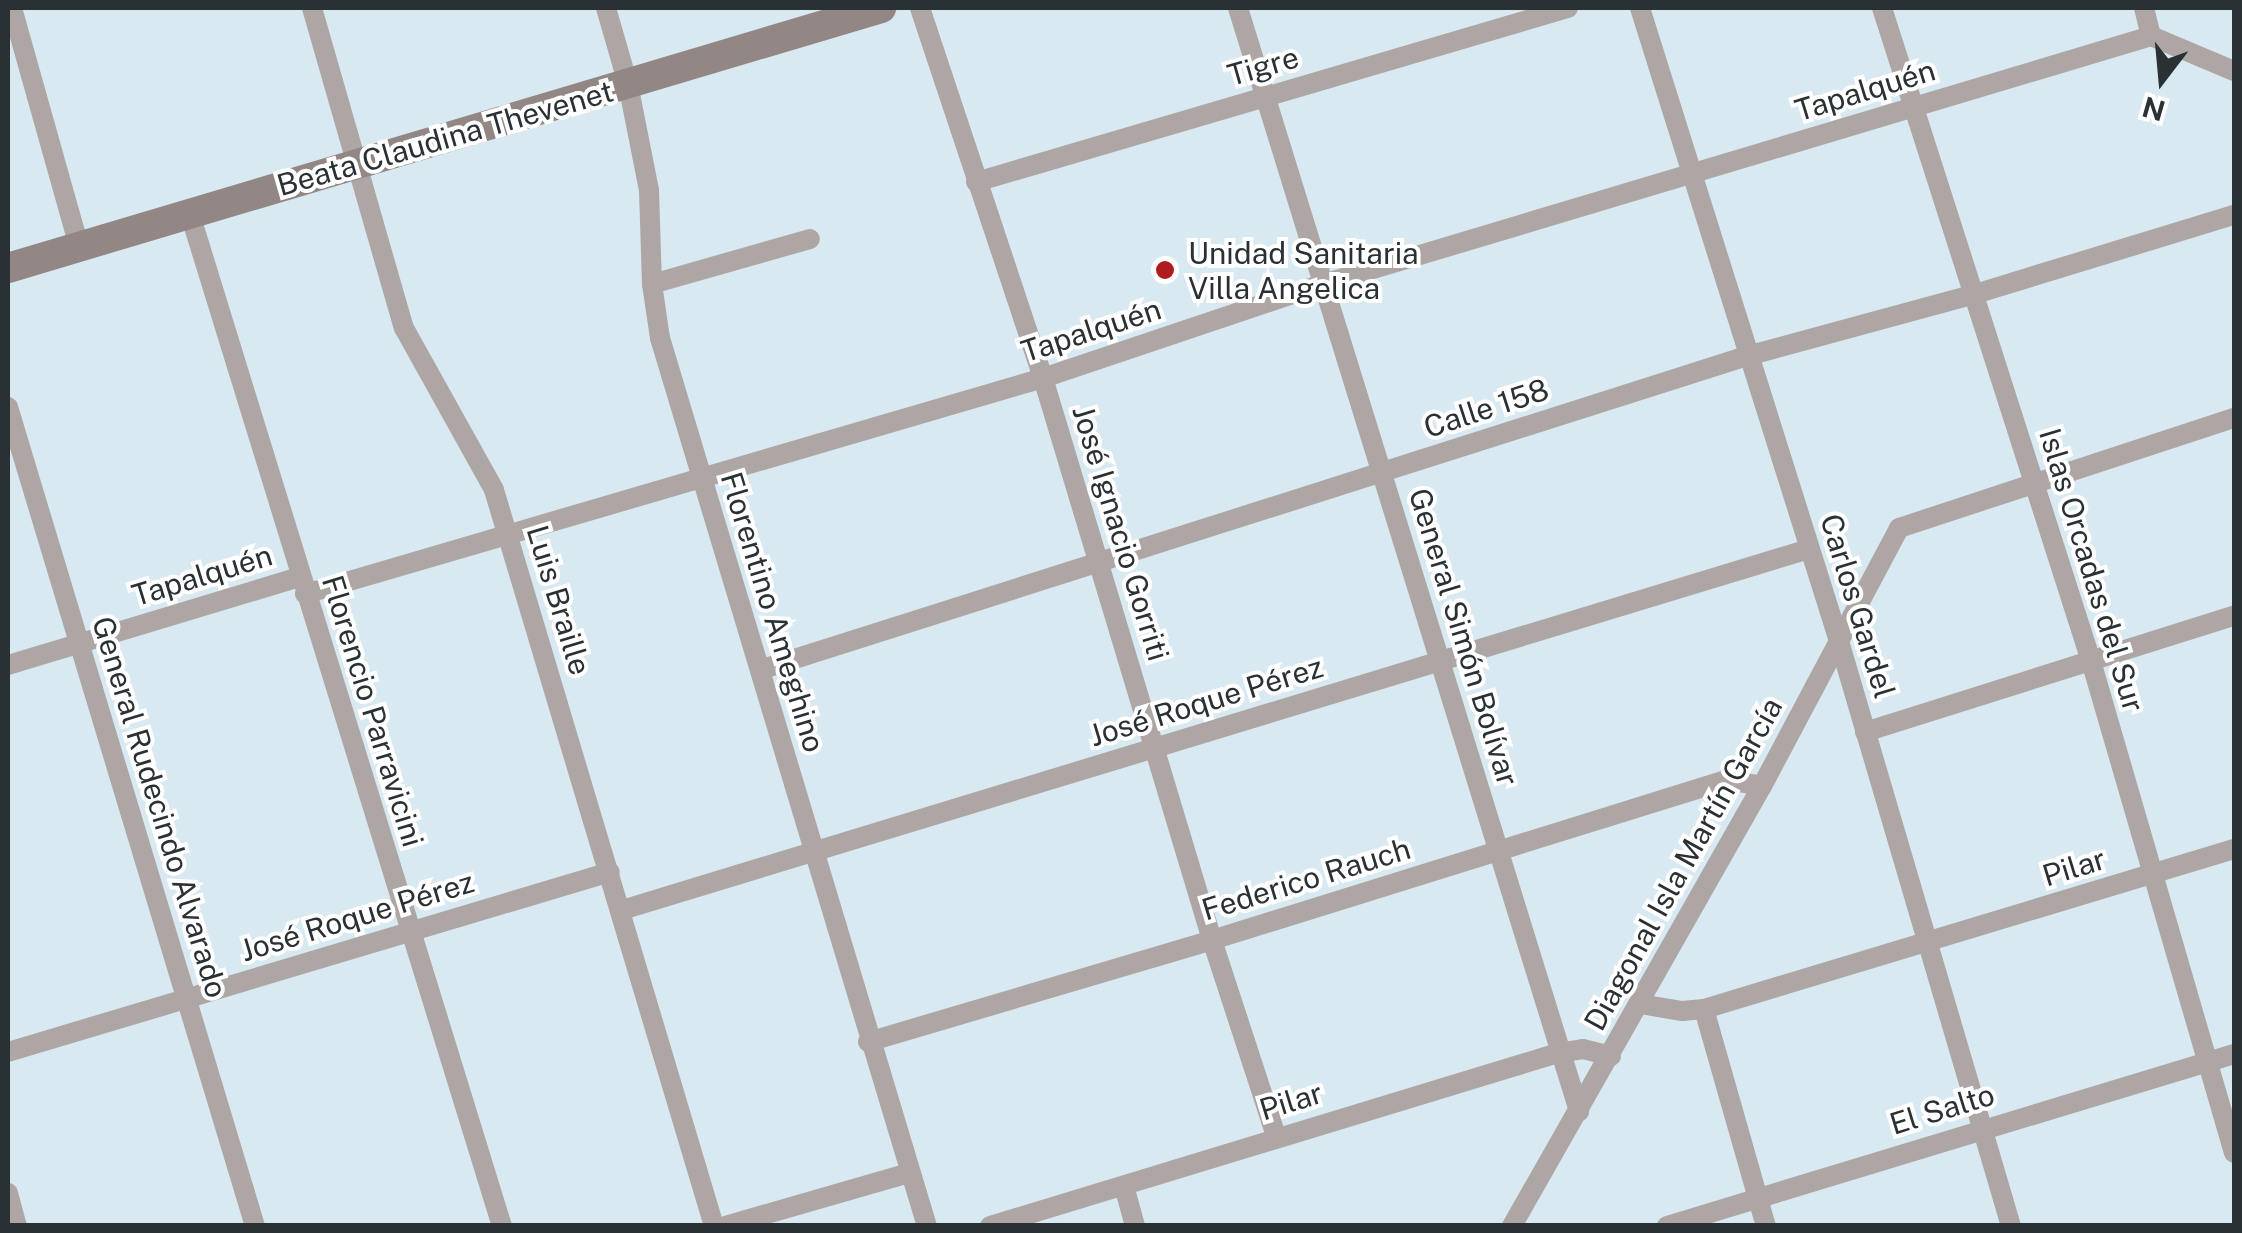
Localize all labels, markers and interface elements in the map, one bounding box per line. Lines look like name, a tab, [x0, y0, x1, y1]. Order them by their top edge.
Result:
north arrow	[2112, 30, 2212, 130]
street label: Tigre	[1223, 39, 1303, 93]
street label: Tapalquén	[1791, 52, 1939, 128]
street label: Beata Claudina Thevenet	[273, 73, 617, 203]
text: N	[2139, 90, 2169, 128]
place label: Unidad Sanitaria Villa Angelica	[1188, 235, 1419, 306]
marker: Unidad Sanitaria Villa Angelica	[1152, 257, 1178, 283]
street label: Tapalquén	[1017, 291, 1165, 369]
street label: Calle 158	[1419, 371, 1553, 445]
street label: José Ignacio Gorriti	[1065, 401, 1177, 665]
street label: Islas Orcadas del Sur	[2032, 424, 2152, 716]
street label: Florentino Ameghino	[713, 468, 833, 756]
street label: General Simón Bolívar	[1402, 484, 1526, 790]
street label: Carlos Gardel	[1813, 510, 1903, 702]
street label: Luis Braille	[519, 521, 599, 679]
street label: Tapalquén	[128, 537, 276, 613]
street label: Florencio Parravicini	[315, 571, 431, 851]
street label: General Rudecindo Alvarado	[85, 612, 235, 1002]
street label: José Roque Pérez	[1085, 648, 1327, 754]
street label: Diagonal Isla Martín García	[1576, 691, 1790, 1037]
street label: Federico Rauch	[1197, 830, 1415, 928]
street label: Pilar	[2038, 840, 2110, 894]
street label: José Roque Pérez	[236, 863, 478, 969]
street label: Pilar	[1255, 1074, 1327, 1128]
street label: El Salto	[1885, 1076, 1999, 1142]

